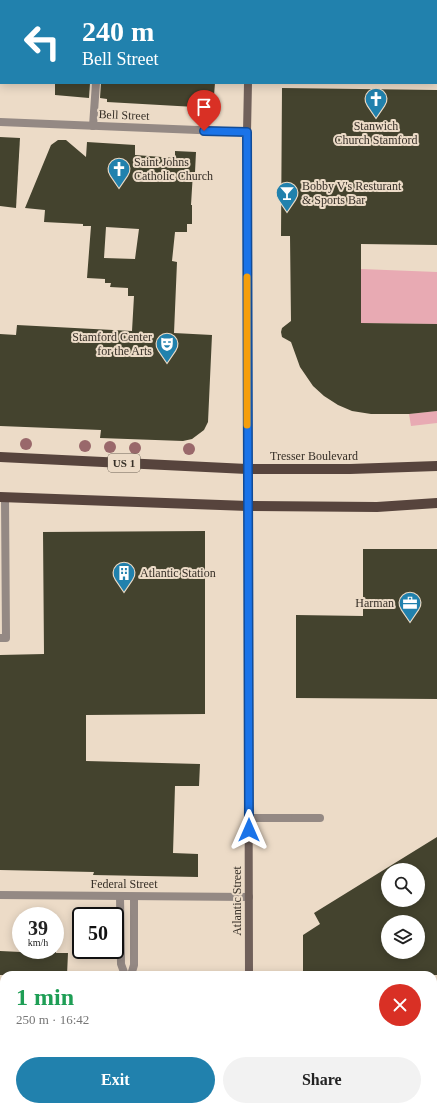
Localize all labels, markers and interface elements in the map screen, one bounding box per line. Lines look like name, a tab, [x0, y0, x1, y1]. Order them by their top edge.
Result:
icon: left	[16, 16, 68, 68]
text: 240 m	[82, 16, 154, 47]
text: Bell Street	[82, 49, 158, 69]
church icon: Stanwich Church Stamford	[363, 86, 389, 119]
pin	[187, 90, 221, 131]
icon: arrive	[193, 96, 215, 118]
street label: Bell Street	[98, 107, 150, 123]
place label: Stanwich Church Stamford	[335, 119, 418, 147]
place label: Saint Johns Catholic Church	[134, 155, 213, 183]
church icon: Saint Johns Catholic Church	[106, 156, 132, 189]
place label: Bobby V's Resturant & Sports Bar	[302, 179, 402, 207]
bar icon: Bobby V's Resturant & Sports Bar	[274, 180, 300, 213]
place label: Stamford Center for the Arts	[72, 330, 152, 358]
theatre icon: Stamford Center for the Arts	[154, 331, 180, 364]
street label: Tresser Boulevard	[270, 449, 358, 463]
road number: US 1	[108, 454, 140, 472]
building icon: Atlantic Station	[111, 560, 137, 593]
place label: Atlantic Station	[140, 566, 216, 580]
office icon: Harman	[397, 590, 423, 623]
place label: Harman	[355, 596, 394, 610]
position arrow	[228, 809, 270, 851]
map controls	[381, 863, 425, 959]
button: search	[381, 863, 425, 907]
street label: Atlantic Street	[230, 866, 244, 936]
street label: Federal Street	[91, 877, 158, 891]
speed limit sign: 50	[72, 907, 124, 959]
button: layers	[381, 915, 425, 959]
text: 39	[28, 917, 48, 939]
text: km/h	[28, 937, 48, 948]
text: 1 min	[16, 984, 74, 1010]
button: close	[379, 984, 421, 1026]
text: 250 m · 16:42	[16, 1012, 89, 1027]
button: Exit	[16, 1057, 215, 1103]
button: Share	[223, 1057, 421, 1103]

